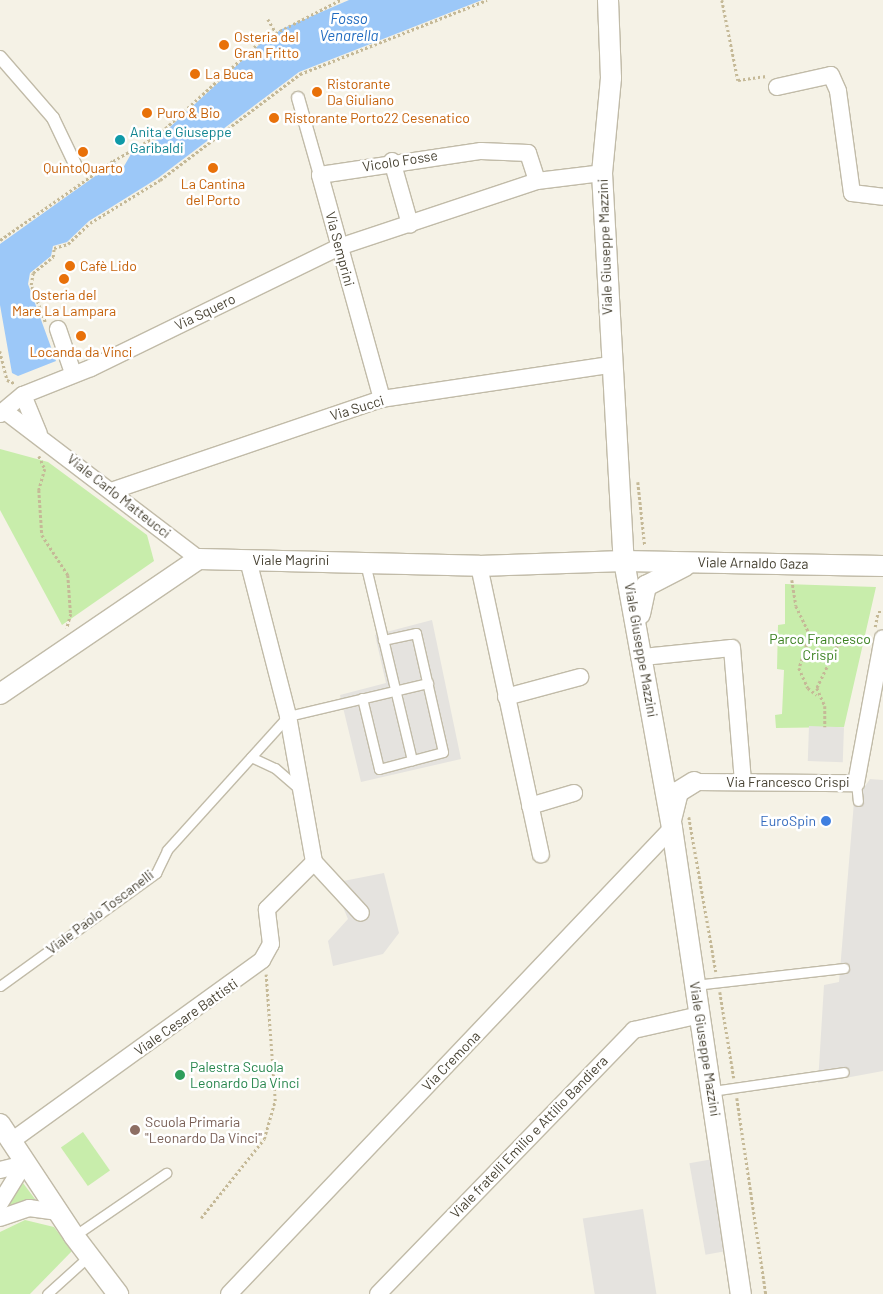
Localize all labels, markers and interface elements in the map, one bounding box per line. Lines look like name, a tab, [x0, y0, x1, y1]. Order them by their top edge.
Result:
water label: Fosso Venarella	[320, 9, 378, 44]
place label: Osteria del Gran Fritto	[234, 29, 299, 62]
marker: Osteria del Gran Fritto	[218, 39, 230, 51]
place label: La Buca	[205, 66, 253, 82]
marker: La Buca	[189, 68, 201, 80]
place label: Ristorante Da Giuliano	[327, 76, 394, 108]
marker: Ristorante Da Giuliano	[311, 86, 323, 98]
place label: Puro & Bio	[157, 105, 220, 121]
marker: Puro & Bio	[141, 107, 153, 119]
place label: Ristorante Porto22 Cesenatico	[284, 110, 470, 126]
marker: Ristorante Porto22 Cesenatico	[268, 112, 280, 124]
place label: Anita e Giuseppe Garibaldi	[130, 124, 232, 156]
marker: Anita e Giuseppe Garibaldi	[114, 134, 126, 146]
marker: QuintoQuarto	[77, 146, 89, 158]
street label: Vicolo Fosse	[361, 147, 439, 175]
place label: QuintoQuarto	[43, 160, 123, 176]
marker: La Cantina del Porto	[207, 162, 219, 174]
place label: La Cantina del Porto	[181, 176, 245, 208]
street label: Viale Giuseppe Mazzini	[594, 179, 616, 315]
street label: Via Semprini	[322, 210, 358, 288]
place label: Cafè Lido	[80, 258, 137, 274]
marker: Cafè Lido	[64, 260, 76, 272]
marker: Osteria del Mare La Lampara	[58, 273, 70, 285]
place label: Osteria del Mare La Lampara	[12, 287, 116, 320]
street label: Via Squero	[172, 290, 238, 334]
marker: Locanda da Vinci	[75, 330, 87, 342]
place label: Locanda da Vinci	[30, 344, 132, 360]
street label: Via Succi	[328, 392, 386, 424]
street label: Viale Carlo Matteucci	[64, 450, 174, 542]
street label: Viale Magrini	[253, 552, 329, 568]
street label: Viale Arnaldo Gaza	[697, 554, 809, 572]
street label: Viale Giuseppe Mazzini	[621, 581, 661, 719]
park label: Parco Francesco Crispi	[769, 631, 871, 664]
street label: Via Francesco Crispi	[726, 774, 850, 790]
place label: EuroSpin	[760, 813, 816, 829]
marker: EuroSpin	[820, 815, 832, 827]
street label: Viale Paolo Toscanelli	[43, 866, 157, 958]
street label: Viale Cesare Battisti	[131, 975, 241, 1059]
street label: Viale Giuseppe Mazzini	[686, 980, 724, 1118]
street label: Via Cremona	[418, 1028, 484, 1094]
street label: Viale fratelli Emilio e Attilio Bandiera	[447, 1052, 611, 1222]
place label: Palestra Scuola Leonardo Da Vinci	[190, 1059, 299, 1092]
marker: Palestra Scuola Leonardo Da Vinci	[174, 1069, 186, 1081]
place label: Scuola Primaria "Leonardo Da Vinci"	[145, 1114, 262, 1146]
marker: Scuola Primaria "Leonardo Da Vinci"	[129, 1124, 141, 1136]

